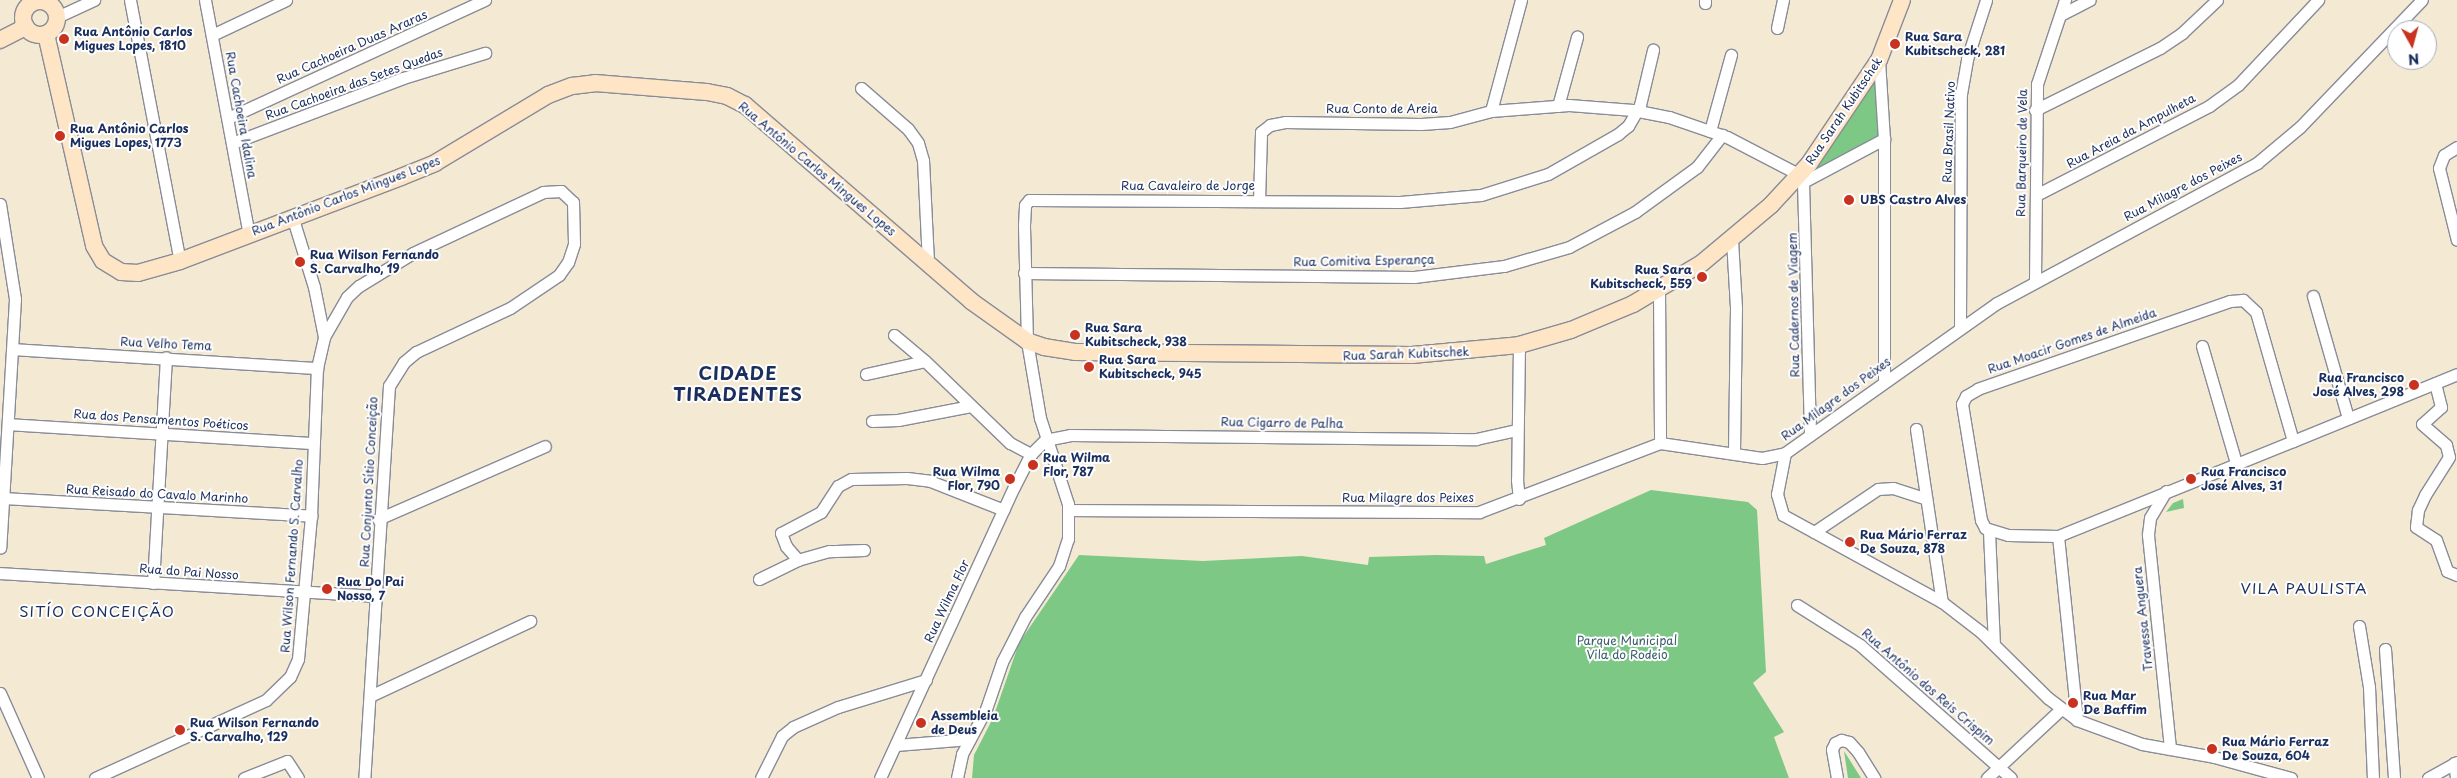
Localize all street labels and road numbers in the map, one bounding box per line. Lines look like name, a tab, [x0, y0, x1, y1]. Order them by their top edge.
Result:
street label: Rua Cachoeira Duas Araras	[275, 7, 429, 87]
street label: Rua Cachoeira das Setes Quedas	[262, 45, 446, 123]
street label: Rua Cachoeira Idalina	[223, 51, 259, 179]
street label: Rua Sarah Kubitschek	[1803, 55, 1885, 167]
street label: Rua Brasil Nativo	[1940, 81, 1958, 183]
street label: Rua Barqueiro de Vela	[2014, 89, 2030, 217]
street label: Rua Areia da Ampulheta	[2064, 91, 2198, 171]
street label: Rua Antônio Carlos Mingues Lopes	[735, 99, 899, 239]
street label: Rua Conto de Areia	[1325, 102, 1439, 116]
street label: Rua Milagre dos Peixes	[2121, 150, 2245, 224]
street label: Rua Antônio Carlos Mingues Lopes	[249, 153, 443, 239]
street label: Rua Cavaleiro de Jorge	[1121, 179, 1255, 193]
street label: Rua Cadernos de Viagem	[1786, 232, 1802, 378]
street label: Rua Comitiva Esperança	[1293, 253, 1435, 269]
street label: Rua Moacir Gomes de Almeida	[1985, 305, 2159, 377]
street label: Rua Velho Tema	[120, 334, 212, 354]
street label: Rua Sarah Kubitschek	[1343, 345, 1469, 363]
street label: Rua Milagre dos Peixes	[1778, 354, 1894, 444]
street label: Rua Conjunto Sítio Conceição	[357, 396, 381, 568]
street label: Rua dos Pensamentos Poéticos	[73, 407, 249, 433]
street label: Rua Cigarro de Palha	[1220, 415, 1344, 431]
street label: Rua Wilson Fernando S. Carvalho	[278, 459, 306, 653]
street label: Rua Reisado do Cavalo Marinho	[65, 482, 249, 506]
street label: Rua Milagre dos Peixes	[1342, 491, 1474, 505]
street label: Rua Wilma Flor	[921, 557, 973, 645]
street label: Rua do Pai Nosso	[139, 561, 239, 583]
street label: Travessa Anguera	[2130, 566, 2156, 672]
street label: Rua Antônio dos Reis Crispim	[1859, 625, 1997, 749]

